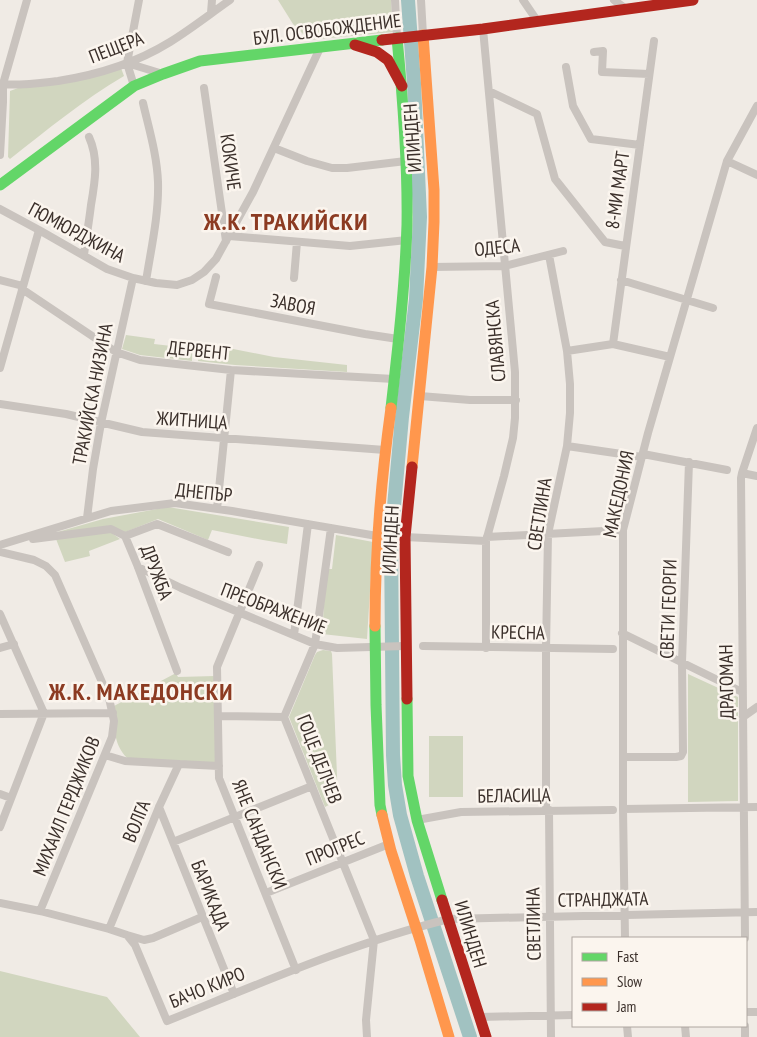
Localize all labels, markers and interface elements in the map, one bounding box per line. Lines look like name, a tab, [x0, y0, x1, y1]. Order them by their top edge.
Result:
street label: БУЛ. ОСВОБОЖДЕНИЕ	[252, 8, 402, 50]
street label: ПЕЩЕРА	[85, 26, 147, 68]
street label: ИЛИНДЕН	[398, 103, 426, 173]
street label: КОКИЧЕ	[215, 132, 247, 192]
street label: 8-МИ МАРТ	[600, 149, 634, 231]
street label: ГЮМЮРДЖИНА	[25, 196, 129, 268]
district label: Ж.К. ТРАКИЙСКИ	[203, 206, 368, 237]
street label: ОДЕСА	[473, 233, 521, 261]
street label: ЗАВОЯ	[268, 288, 318, 320]
street label: СЛАВЯНСКА	[479, 299, 511, 383]
street label: ТРАКИЙСКА НИЗИНА	[67, 321, 118, 467]
street label: ДЕРВЕНТ	[167, 335, 232, 365]
street label: ЖИТНИЦА	[155, 405, 228, 434]
street label: МАКЕДОНИЯ	[597, 448, 639, 540]
street label: СВЕТЛИНА	[521, 476, 557, 552]
street label: ДНЕПЪР	[174, 477, 234, 507]
street label: ИЛИНДЕН	[376, 505, 404, 575]
street label: ДРУЖБА	[136, 541, 178, 603]
street label: СВЕТИ ГЕОРГИ	[654, 559, 682, 659]
street label: ПРЕОБРАЖЕНИЕ	[218, 577, 330, 639]
street label: КРЕСНА	[491, 620, 545, 644]
street label: ДРАГОМАН	[713, 644, 739, 720]
district label: Ж.К. МАКЕДОНСКИ	[48, 676, 233, 707]
street label: ГОЦЕ ДЕЛЧЕВ	[292, 711, 348, 807]
street label: МИХАИЛ ГЕРДЖИКОВ	[27, 733, 105, 879]
street label: ЯНЕ САНДАНСКИ	[227, 776, 293, 892]
street label: БЕЛАСИЦА	[477, 782, 551, 808]
street label: ВОЛГА	[117, 796, 155, 846]
street label: ПРОГРЕС	[302, 825, 368, 871]
street label: БАРИКАДА	[186, 856, 236, 934]
street label: СТРАНДЖАТА	[558, 886, 648, 912]
street label: СВЕТЛИНА	[520, 887, 546, 961]
street label: ИЛИНДЕН	[449, 897, 493, 971]
legend	[572, 937, 747, 1027]
text: Fast	[617, 947, 638, 966]
street label: БАЧО КИРО	[166, 961, 248, 1013]
text: Slow	[617, 972, 642, 991]
text: Jam	[616, 997, 636, 1016]

